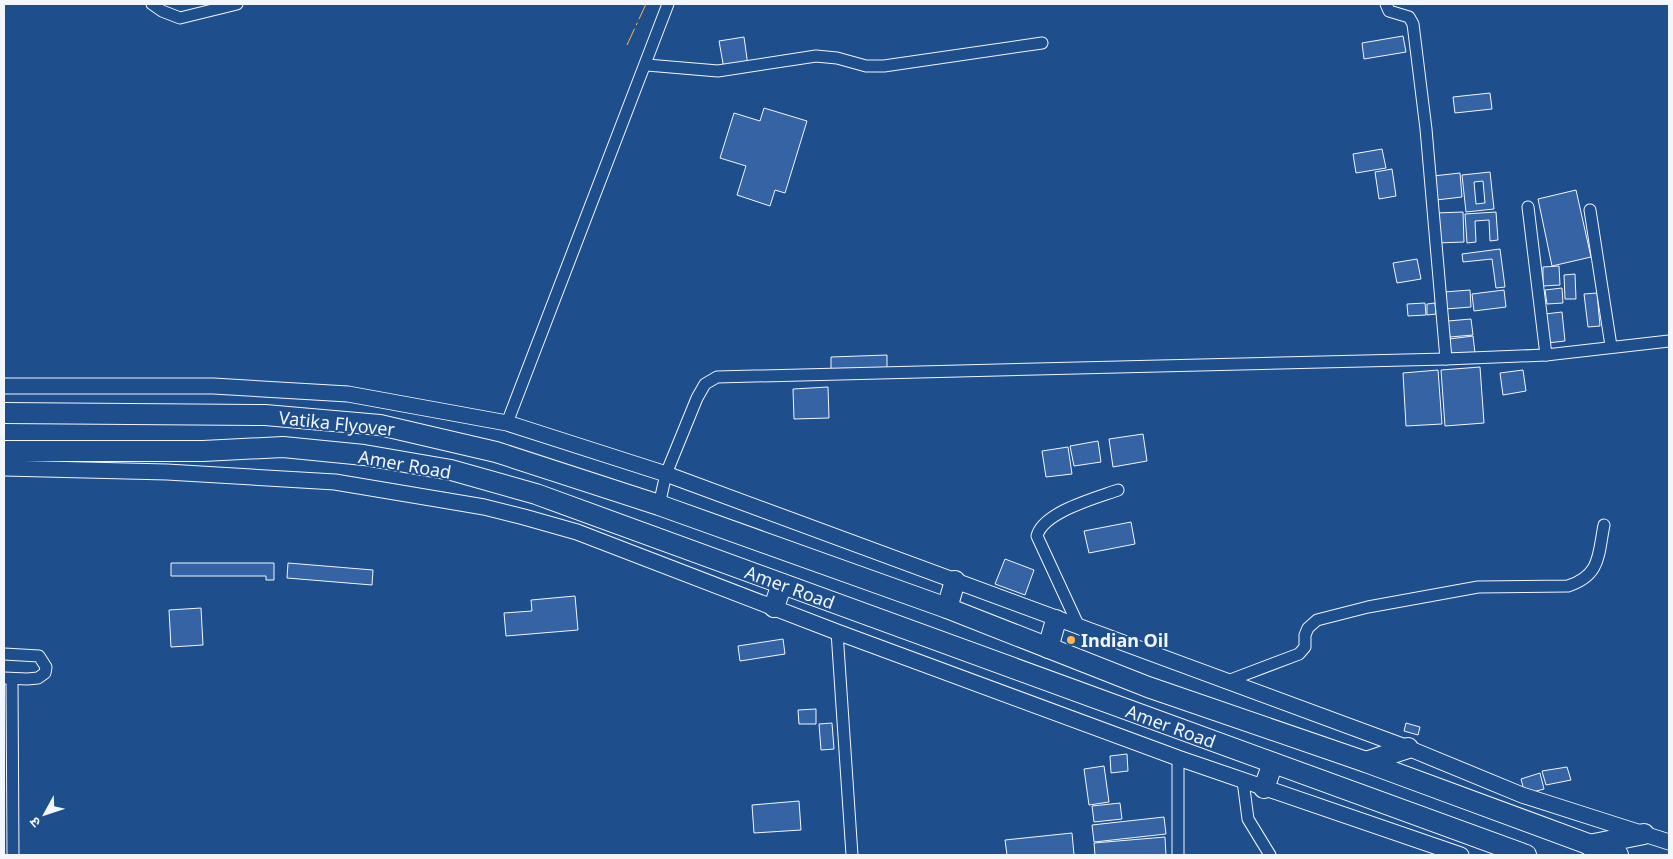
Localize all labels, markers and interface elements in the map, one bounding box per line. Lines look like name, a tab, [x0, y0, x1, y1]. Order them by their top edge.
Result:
street label: Vatika Flyover	[278, 405, 397, 441]
street label: Amer Road	[357, 444, 453, 484]
street label: Amer Road	[742, 560, 838, 614]
place label: Indian Oil	[1081, 628, 1169, 652]
marker: Indian Oil	[1065, 634, 1077, 646]
street label: Amer Road	[1123, 699, 1219, 753]
north arrow	[20, 789, 70, 839]
text: उ	[24, 813, 45, 832]

